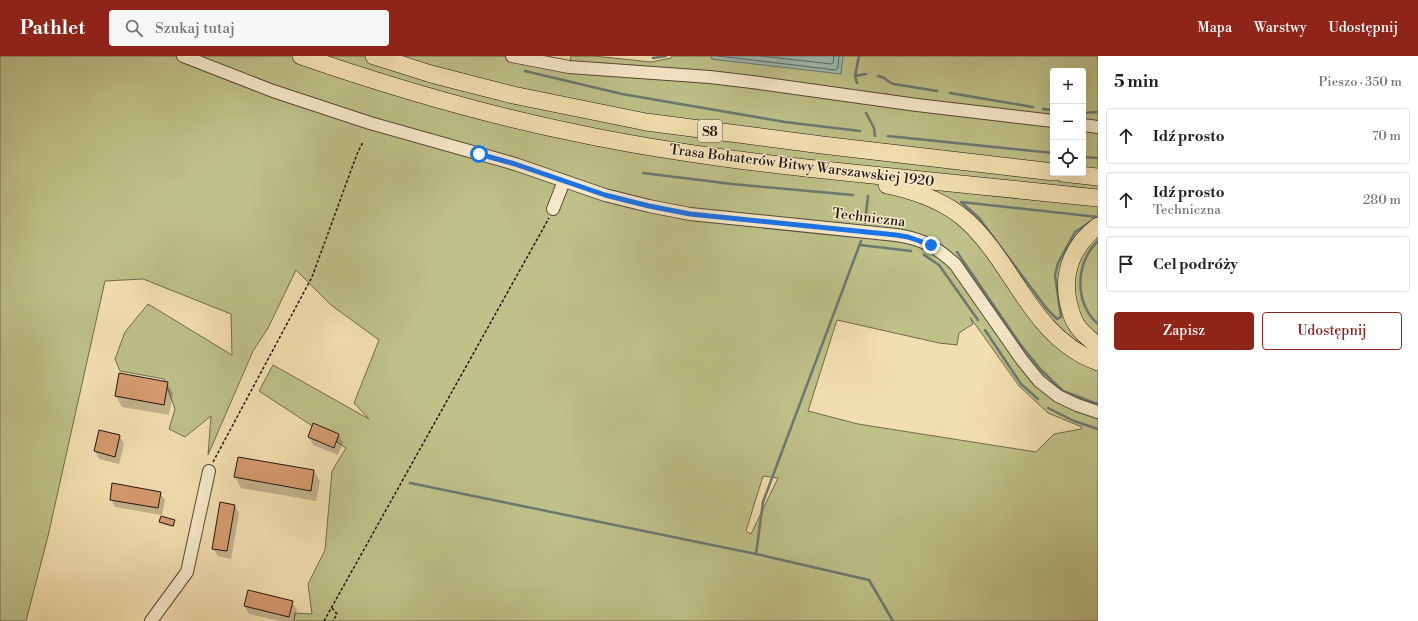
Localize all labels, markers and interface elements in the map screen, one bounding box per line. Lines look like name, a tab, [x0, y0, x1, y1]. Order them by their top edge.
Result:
search box	[109, 10, 389, 46]
text: Pathlet	[20, 16, 85, 40]
icon: search	[123, 17, 145, 39]
text: Szukaj tutaj	[155, 19, 235, 38]
text: Mapa	[1197, 19, 1232, 37]
text: Warstwy	[1254, 19, 1307, 37]
text: Udostępnij	[1329, 19, 1398, 37]
map controls	[1050, 68, 1086, 176]
button: +	[1050, 68, 1086, 104]
text: 5 min	[1114, 71, 1159, 93]
text: Pieszo · 350 m	[1318, 74, 1402, 90]
button: −	[1050, 104, 1086, 140]
road number: S8	[698, 120, 722, 142]
icon: ahead	[1115, 125, 1137, 147]
text: Idź prosto	[1153, 127, 1225, 146]
text: 70 m	[1372, 128, 1401, 144]
button: locate	[1050, 140, 1086, 176]
street label: Trasa Bohaterów Bitwy Warszawskiej 1920	[668, 141, 935, 191]
route start	[470, 145, 488, 163]
text: Idź prosto	[1153, 183, 1225, 202]
icon: ahead	[1115, 189, 1137, 211]
text: 280 m	[1363, 192, 1401, 208]
text: Techniczna	[1153, 202, 1221, 218]
street label: Techniczna	[831, 205, 907, 231]
route end	[922, 236, 940, 254]
icon: arrive	[1115, 253, 1137, 275]
text: Cel podróży	[1153, 255, 1238, 274]
button: Zapisz	[1114, 312, 1254, 350]
button: Udostępnij	[1262, 312, 1402, 350]

